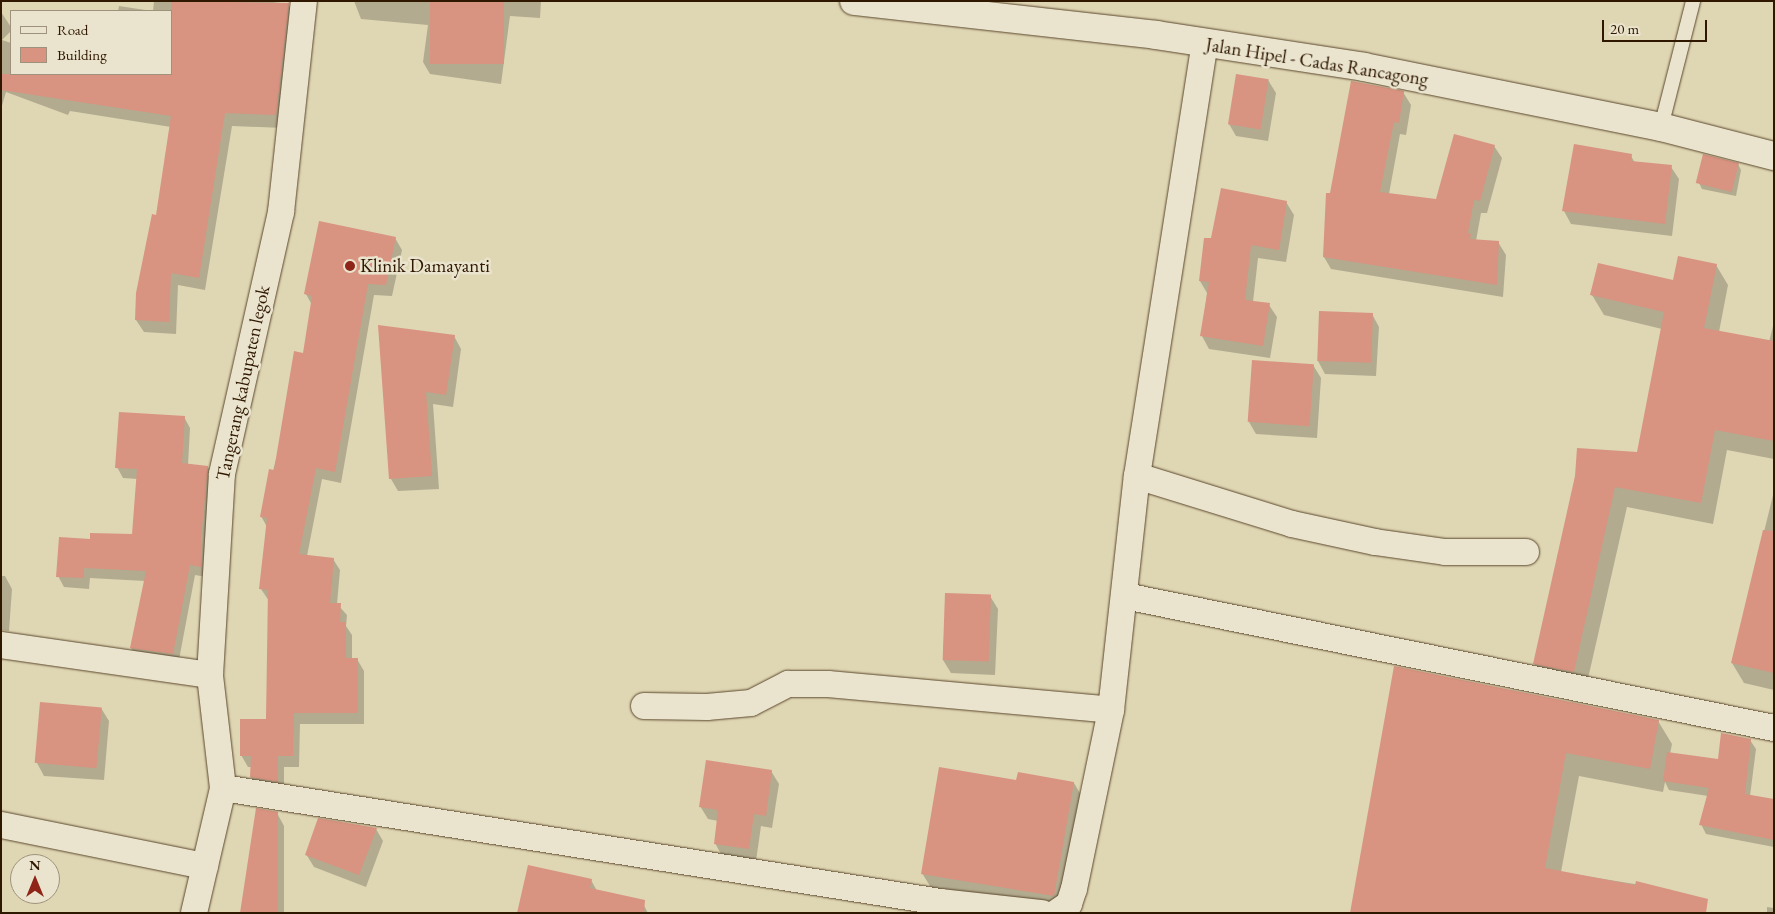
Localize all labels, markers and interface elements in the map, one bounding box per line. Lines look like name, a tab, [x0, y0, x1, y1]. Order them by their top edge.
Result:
legend	[10, 10, 172, 75]
scale bar	[1605, 10, 1710, 42]
text: 20 m	[1610, 19, 1639, 38]
text: Road	[57, 20, 88, 39]
street label: Jalan Hipel - Cadas Rancagong	[1204, 33, 1430, 91]
text: Building	[57, 45, 107, 64]
place label: Klinik Damayanti	[360, 255, 490, 277]
marker: Klinik Damayanti	[344, 260, 356, 272]
street label: Tangerang kabupaten legok	[211, 283, 275, 483]
north arrow	[10, 854, 60, 904]
text: N	[29, 856, 41, 874]

